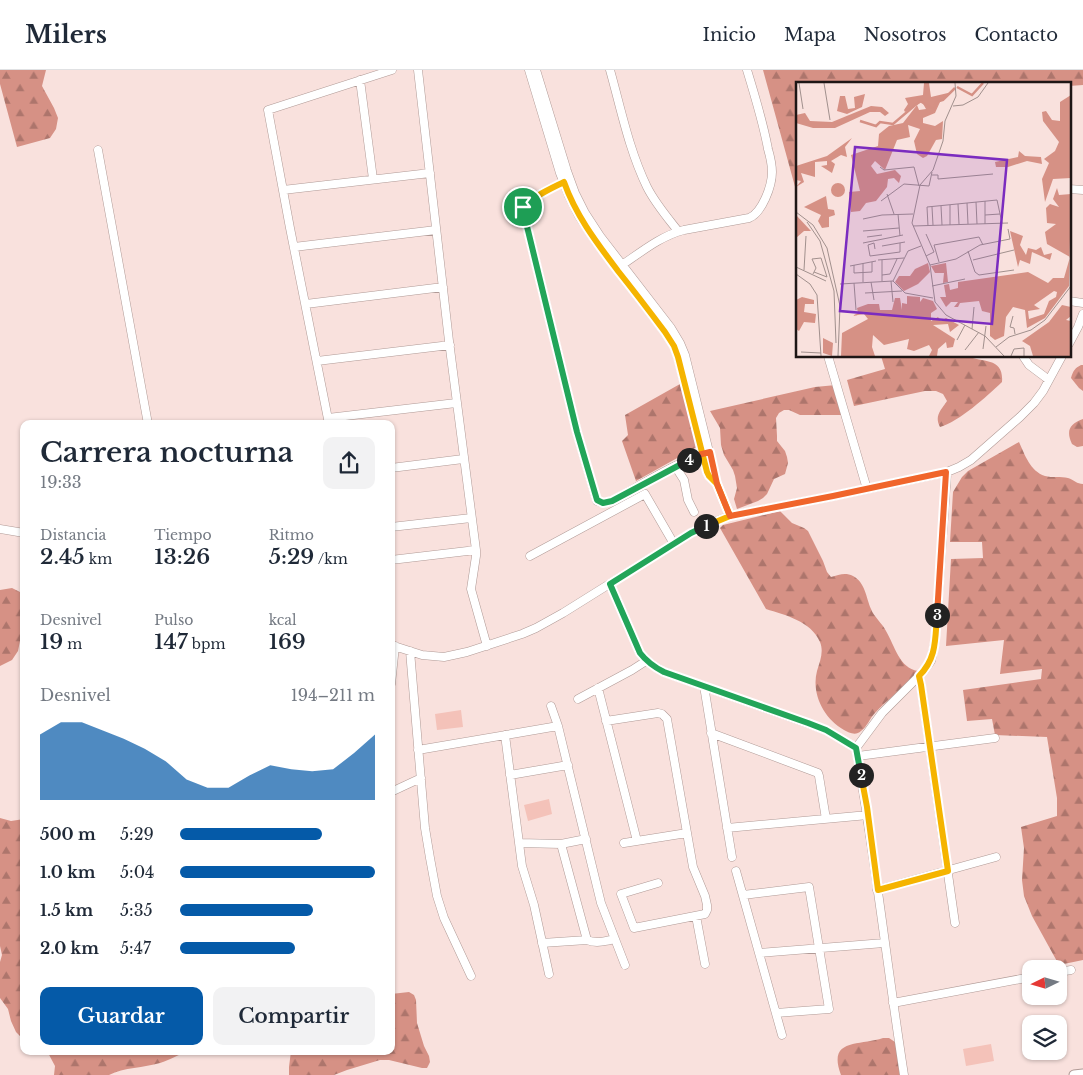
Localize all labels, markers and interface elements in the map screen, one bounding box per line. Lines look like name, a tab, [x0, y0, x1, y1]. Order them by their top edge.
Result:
text: Milers	[25, 20, 107, 49]
text: Inicio	[702, 24, 756, 46]
text: Mapa	[784, 24, 836, 46]
text: Nosotros	[864, 24, 946, 46]
text: Contacto	[974, 24, 1058, 46]
inset map	[796, 82, 1070, 358]
pin	[502, 186, 544, 228]
icon: arrive	[509, 193, 537, 221]
text: Carrera nocturna	[40, 435, 293, 470]
button: share	[323, 437, 375, 489]
pin: 4	[676, 448, 702, 472]
text: 4	[685, 451, 694, 469]
text: 19:33	[40, 472, 82, 492]
pin: 1	[694, 514, 718, 538]
text: 1	[703, 517, 710, 535]
text: Distancia	[40, 526, 106, 544]
text: Tiempo	[154, 526, 212, 544]
text: Ritmo	[269, 526, 314, 544]
text: 2.45	[40, 544, 85, 570]
text: 13:26	[154, 544, 210, 570]
text: 5:29	[269, 544, 314, 570]
text: km	[85, 550, 112, 568]
text: /km	[314, 550, 348, 568]
pin: 3	[924, 602, 950, 628]
text: 3	[933, 606, 942, 624]
text: Desnivel	[40, 611, 102, 629]
text: Pulso	[154, 611, 193, 629]
text: kcal	[269, 611, 297, 629]
text: 19	[40, 629, 63, 655]
text: 147	[154, 629, 188, 655]
text: 169	[269, 629, 306, 655]
text: m	[63, 635, 82, 653]
text: bpm	[188, 635, 225, 653]
text: Desnivel	[40, 685, 111, 705]
text: 194–211 m	[291, 685, 375, 705]
pin: 2	[848, 762, 874, 788]
text: 2	[857, 766, 866, 784]
text: 500 m	[40, 824, 96, 844]
text: 5:29	[120, 824, 154, 844]
text: 1.0 km	[40, 862, 95, 882]
text: 5:04	[120, 862, 154, 882]
text: 1.5 km	[40, 900, 93, 920]
text: 5:35	[120, 900, 153, 920]
text: 2.0 km	[40, 938, 99, 958]
text: 5:47	[120, 938, 151, 958]
north arrow	[1022, 960, 1068, 1005]
map controls	[1022, 960, 1067, 1060]
button: Guardar	[40, 987, 203, 1045]
button: Compartir	[213, 987, 375, 1045]
button: layers	[1022, 1015, 1067, 1060]

